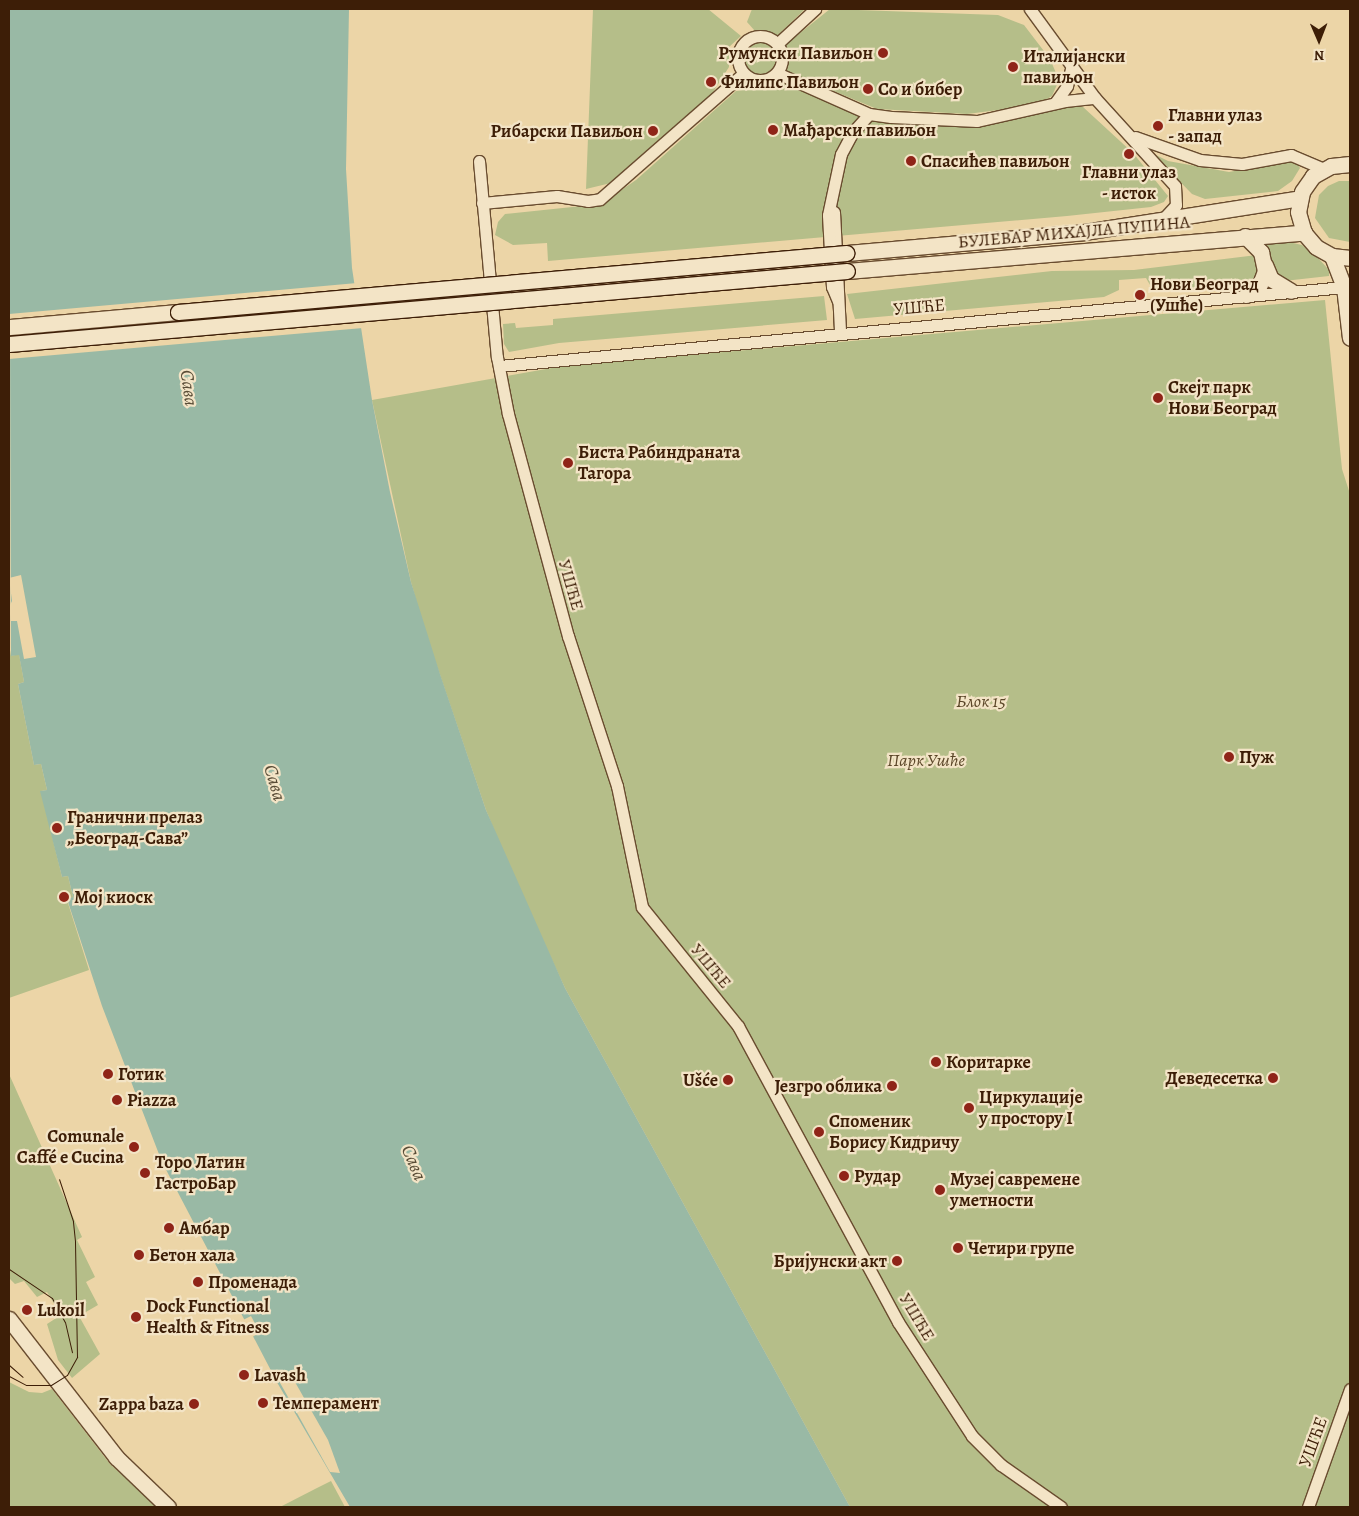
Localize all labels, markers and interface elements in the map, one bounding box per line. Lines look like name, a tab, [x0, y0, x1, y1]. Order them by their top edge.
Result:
north arrow	[1294, 15, 1344, 65]
place label: Румунски Павиљон	[718, 42, 873, 64]
place label: Италијански павиљон	[1023, 46, 1125, 88]
text: N	[1314, 46, 1325, 65]
marker: Румунски Павиљон	[877, 47, 889, 59]
marker: Италијански павиљон	[1007, 61, 1019, 73]
place label: Филипс Павиљон	[721, 71, 859, 93]
marker: Филипс Павиљон	[705, 76, 717, 88]
place label: Со и бибер	[878, 78, 962, 100]
marker: Со и бибер	[862, 83, 874, 95]
place label: Главни улаз - запад	[1168, 105, 1262, 148]
place label: Мађарски павиљон	[783, 119, 936, 141]
place label: Рибарски Павиљон	[490, 120, 643, 142]
marker: Главни улаз - запад	[1152, 120, 1164, 132]
marker: Мађарски павиљон	[767, 124, 779, 136]
marker: Рибарски Павиљон	[647, 125, 659, 137]
marker: Главни улаз - исток	[1123, 148, 1135, 160]
place label: Спасићев павиљон	[921, 150, 1070, 172]
marker: Спасићев павиљон	[905, 155, 917, 167]
place label: Главни улаз - исток	[1082, 162, 1176, 204]
street label: БУЛЕВАР МИХАЈЛА ПУПИНА	[957, 211, 1191, 253]
place label: Нови Београд (Ушће)	[1150, 274, 1259, 316]
marker: Нови Београд (Ушће)	[1134, 289, 1146, 301]
street label: УШЋЕ	[892, 294, 946, 320]
water label: Сава	[174, 368, 202, 408]
place label: Скејт парк Нови Београд	[1168, 377, 1277, 419]
marker: Скејт парк Нови Београд	[1152, 392, 1164, 404]
place label: Биста Рабиндраната Тагора	[578, 442, 740, 484]
marker: Биста Рабиндраната Тагора	[562, 457, 574, 469]
street label: УШЋЕ	[553, 557, 589, 613]
park label: Блок 15	[956, 690, 1006, 712]
place label: Пуж	[1239, 746, 1274, 768]
park label: Парк Ушће	[887, 749, 965, 771]
marker: Пуж	[1223, 751, 1235, 763]
water label: Сава	[258, 762, 290, 804]
place label: Гранични прелаз „Београд-Сава”	[67, 807, 203, 850]
marker: Гранични прелаз „Београд-Сава”	[51, 822, 63, 834]
place label: Мој киоск	[74, 886, 153, 908]
marker: Мој киоск	[58, 891, 70, 903]
street label: УШЋЕ	[686, 939, 736, 993]
place label: Коритарке	[946, 1051, 1031, 1073]
marker: Коритарке	[930, 1056, 942, 1068]
place label: Готик	[118, 1063, 164, 1085]
place label: Деведесетка	[1165, 1067, 1263, 1089]
marker: Готик	[102, 1068, 114, 1080]
place label: Ušće	[683, 1069, 718, 1091]
marker: Деведесетка	[1267, 1072, 1279, 1084]
marker: Ušće	[722, 1074, 734, 1086]
place label: Језгро облика	[774, 1075, 882, 1097]
marker: Језгро облика	[886, 1080, 898, 1092]
place label: Циркулације у простору I	[979, 1087, 1083, 1130]
place label: Piazza	[127, 1089, 176, 1111]
marker: Piazza	[111, 1094, 123, 1106]
marker: Циркулације у простору I	[963, 1102, 975, 1114]
place label: Споменик Борису Кидричу	[829, 1111, 959, 1154]
place label: Comunale Caffé e Cucina	[17, 1126, 124, 1168]
marker: Споменик Борису Кидричу	[813, 1126, 825, 1138]
marker: Comunale Caffé e Cucina	[128, 1141, 140, 1153]
water label: Сава	[395, 1142, 431, 1184]
place label: Торо Латин ГастроБар	[155, 1152, 245, 1194]
place label: Рудар	[854, 1165, 901, 1187]
marker: Торо Латин ГастроБар	[139, 1167, 151, 1179]
place label: Музеј савремене уметности	[950, 1169, 1080, 1212]
marker: Рудар	[838, 1170, 850, 1182]
marker: Музеј савремене уметности	[934, 1184, 946, 1196]
place label: Амбар	[179, 1217, 230, 1239]
marker: Амбар	[163, 1222, 175, 1234]
place label: Четири групе	[968, 1237, 1074, 1259]
marker: Четири групе	[952, 1242, 964, 1254]
place label: Бетон хала	[149, 1244, 235, 1266]
marker: Бетон хала	[133, 1249, 145, 1261]
place label: Бријунски акт	[773, 1250, 887, 1272]
marker: Бријунски акт	[891, 1255, 903, 1267]
place label: Променада	[208, 1271, 297, 1293]
marker: Променада	[192, 1276, 204, 1288]
street label: УШЋЕ	[894, 1289, 940, 1345]
place label: Dock Functional Health & Fitness	[146, 1296, 269, 1338]
place label: Lukoil	[37, 1299, 85, 1321]
marker: Lukoil	[21, 1304, 33, 1316]
marker: Dock Functional Health & Fitness	[130, 1311, 142, 1323]
place label: Lavash	[254, 1364, 306, 1386]
marker: Lavash	[238, 1369, 250, 1381]
place label: Темперамент	[273, 1392, 379, 1414]
place label: Zappa baza	[99, 1393, 184, 1415]
marker: Темперамент	[257, 1397, 269, 1409]
marker: Zappa baza	[188, 1398, 200, 1410]
street label: УШЋЕ	[1294, 1414, 1332, 1470]

